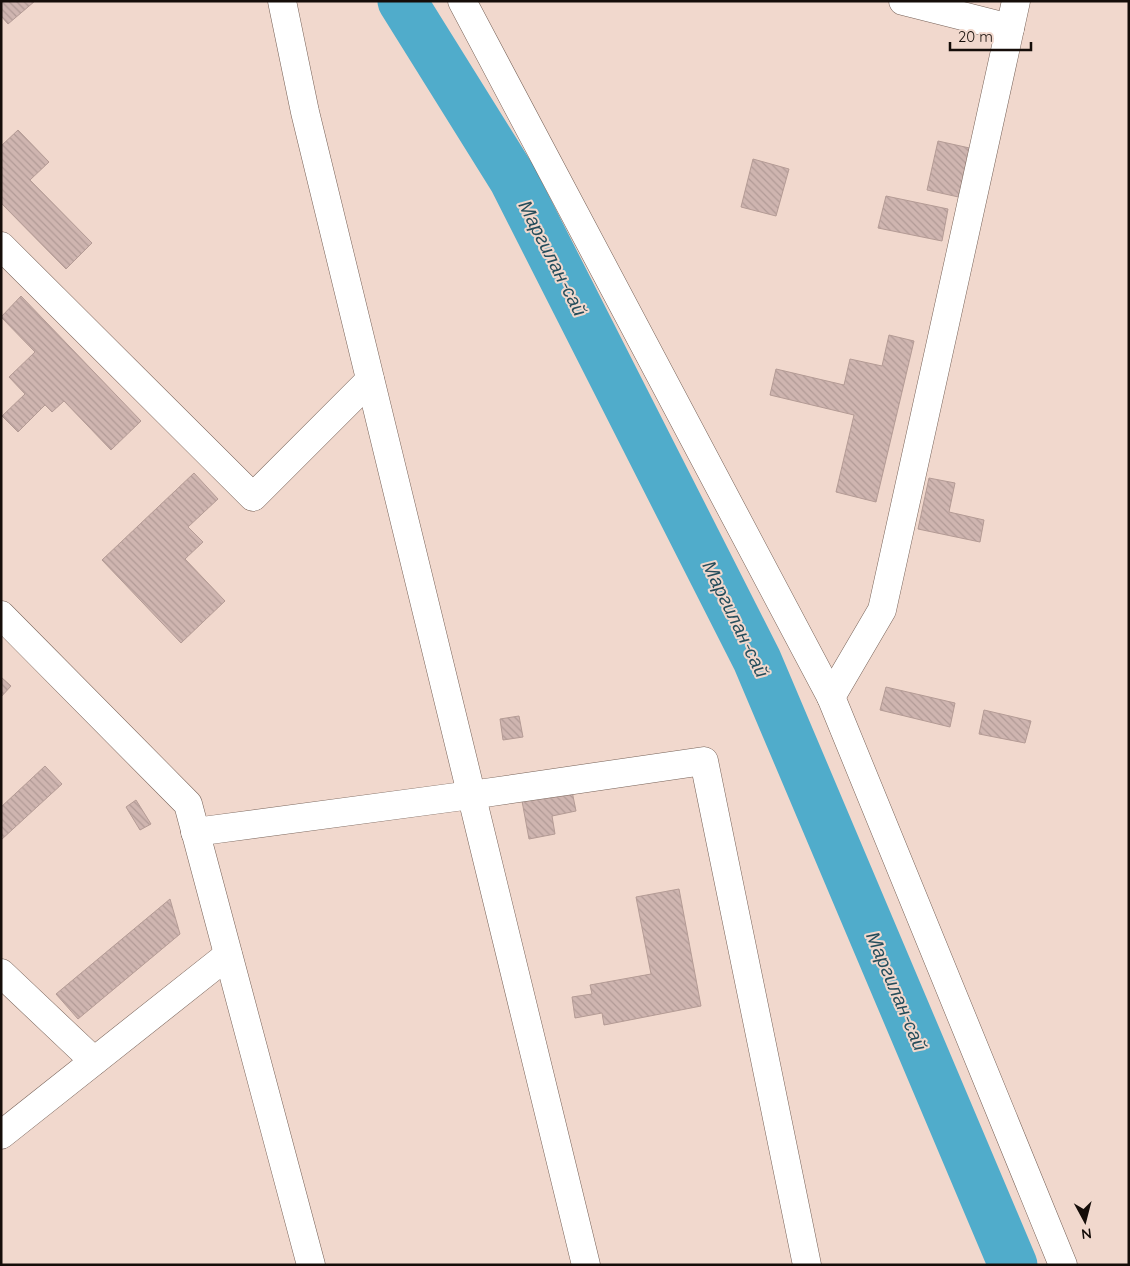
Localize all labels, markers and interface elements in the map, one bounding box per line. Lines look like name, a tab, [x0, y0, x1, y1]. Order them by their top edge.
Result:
scale bar	[950, 20, 1031, 52]
text: 20 m	[958, 27, 993, 46]
water label: Маргилан-сай	[514, 196, 593, 320]
water label: Маргилан-сай	[697, 557, 775, 682]
water label: Маргилан-сай	[861, 928, 933, 1054]
north arrow	[1060, 1196, 1110, 1246]
text: N	[1080, 1224, 1093, 1243]

